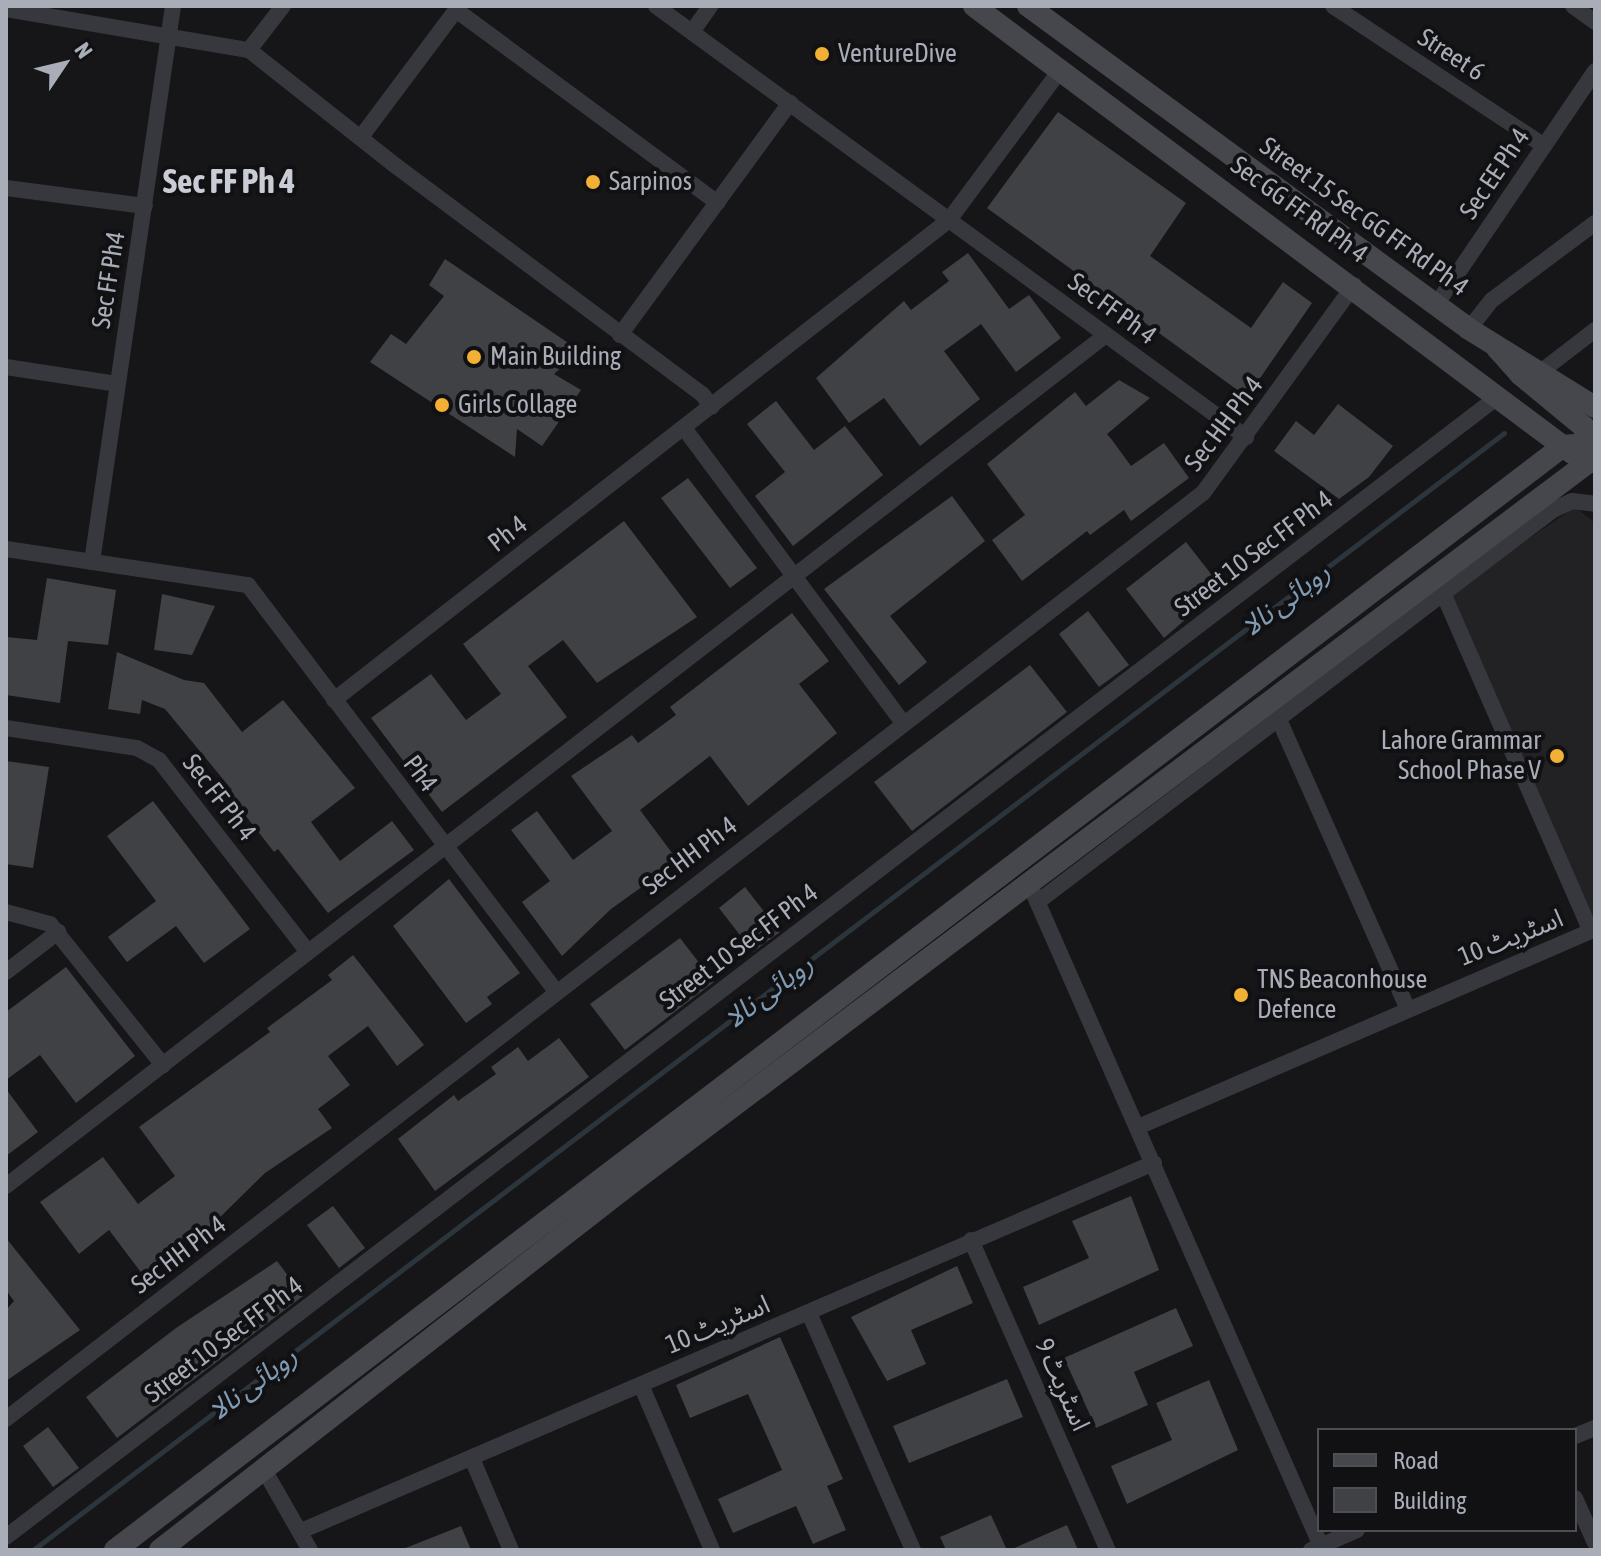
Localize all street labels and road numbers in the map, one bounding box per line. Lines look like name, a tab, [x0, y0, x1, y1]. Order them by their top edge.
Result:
street label: Street 6	[1412, 22, 1490, 88]
street label: Sec EE Ph 4	[1453, 123, 1537, 225]
street label: Street 15 Sec GG FF Rd Ph 4	[1254, 131, 1474, 303]
street label: Sec GG FF Rd Ph 4	[1225, 150, 1373, 270]
street label: Sec FF Ph4	[86, 229, 132, 331]
street label: Sec FF Ph 4	[1062, 267, 1162, 351]
street label: Sec HH Ph 4	[1178, 370, 1270, 478]
street label: Street 10 Sec FF Ph 4	[1169, 484, 1339, 624]
street label: Ph 4	[482, 509, 534, 559]
street label: Sec FF Ph 4	[175, 748, 263, 848]
street label: Ph4	[396, 750, 444, 798]
street label: Sec HH Ph 4	[636, 810, 744, 902]
street label: Street 10 Sec FF Ph 4	[654, 877, 824, 1017]
street label: اسٹریٹ 10	[1454, 903, 1568, 973]
street label: Sec HH Ph 4	[125, 1209, 233, 1301]
street label: Street 10 Sec FF Ph 4	[139, 1270, 309, 1410]
street label: اسٹریٹ 10	[661, 1289, 775, 1361]
street label: اسٹریٹ 9	[1028, 1334, 1096, 1436]

